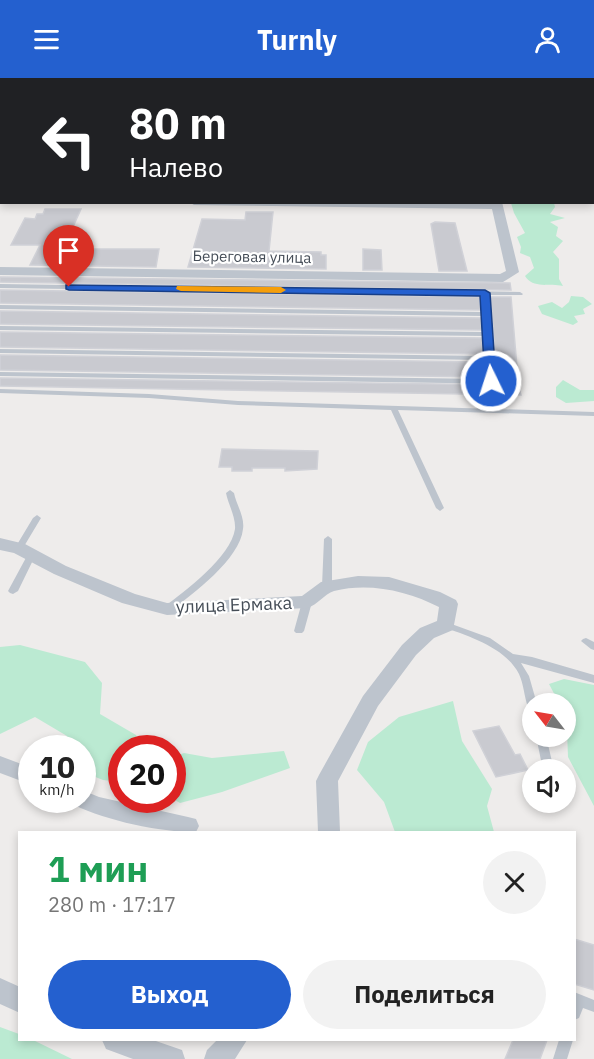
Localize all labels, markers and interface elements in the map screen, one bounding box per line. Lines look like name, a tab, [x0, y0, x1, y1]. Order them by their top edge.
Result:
text: Turnly	[257, 22, 337, 57]
icon: menu	[30, 23, 63, 56]
icon: person	[531, 23, 564, 56]
text: 80 m	[129, 96, 227, 151]
icon: left	[30, 102, 108, 180]
text: Налево	[129, 149, 223, 184]
pin	[43, 225, 94, 287]
icon: arrive	[52, 234, 85, 267]
street label: Береговая улица	[192, 246, 312, 267]
position arrow	[459, 349, 523, 413]
street label: улица Ермака	[175, 591, 293, 618]
north arrow	[522, 693, 576, 747]
map controls	[522, 693, 576, 813]
speed limit sign: 20	[108, 735, 186, 813]
text: 10	[39, 747, 75, 786]
button: sound	[522, 759, 576, 813]
text: km/h	[39, 780, 75, 799]
text: 1 мин	[48, 845, 148, 892]
button: close	[483, 851, 546, 914]
text: 280 m · 17:17	[48, 891, 176, 918]
button: Выход	[48, 960, 291, 1029]
button: Поделиться	[303, 960, 546, 1029]

